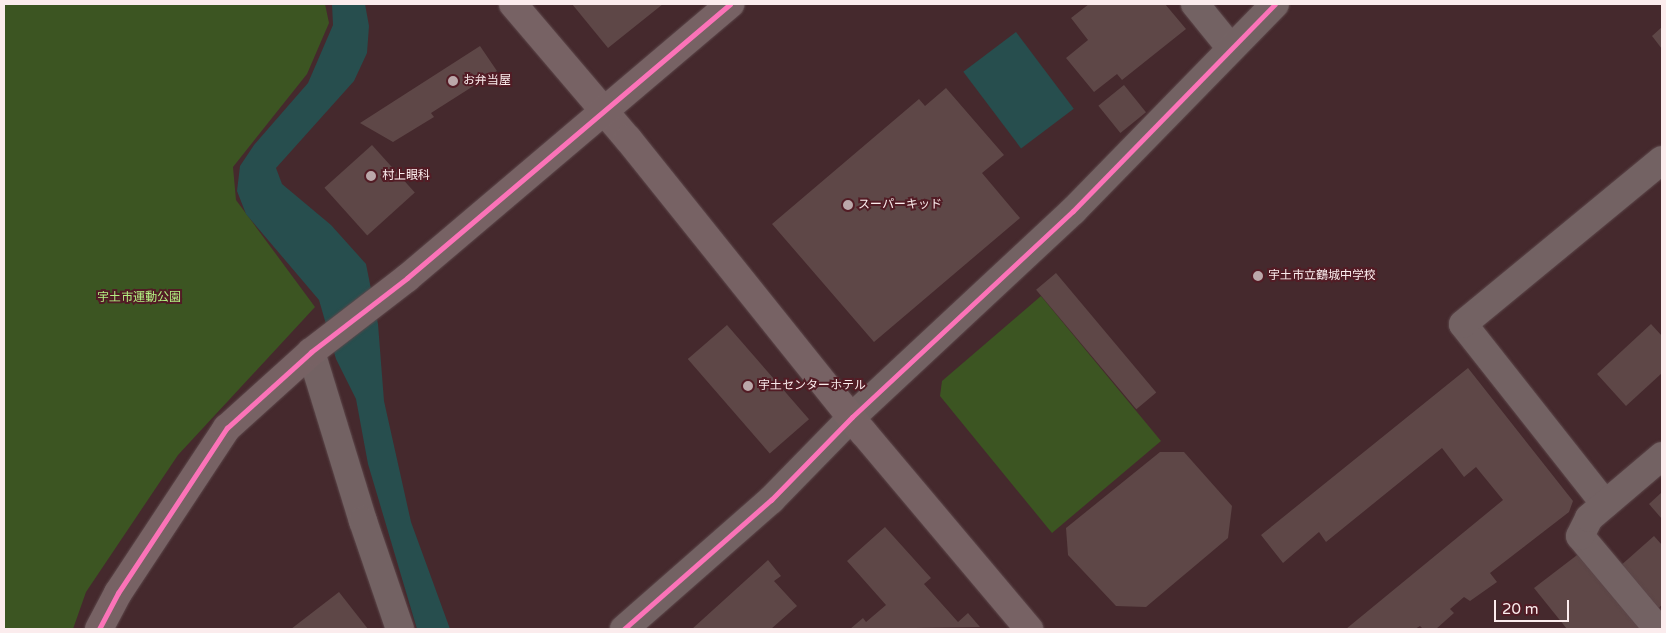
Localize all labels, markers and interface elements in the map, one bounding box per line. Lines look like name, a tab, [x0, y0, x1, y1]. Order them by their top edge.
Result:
place label: お弁当屋	[463, 74, 511, 88]
marker: お弁当屋	[447, 75, 459, 87]
marker: 村上眼科	[364, 169, 378, 183]
place label: 村上眼科	[382, 169, 430, 183]
place label: スーパーキッド	[858, 198, 942, 212]
marker: スーパーキッド	[842, 199, 854, 211]
place label: 宇土市立鶴城中学校	[1268, 269, 1376, 283]
marker: 宇土市立鶴城中学校	[1252, 270, 1264, 282]
park label: 宇土市運動公園	[97, 291, 181, 305]
place label: 宇土センターホテル	[758, 379, 866, 393]
marker: 宇土センターホテル	[742, 380, 754, 392]
scale bar	[1496, 590, 1571, 622]
text: 20 m	[1502, 600, 1539, 618]

